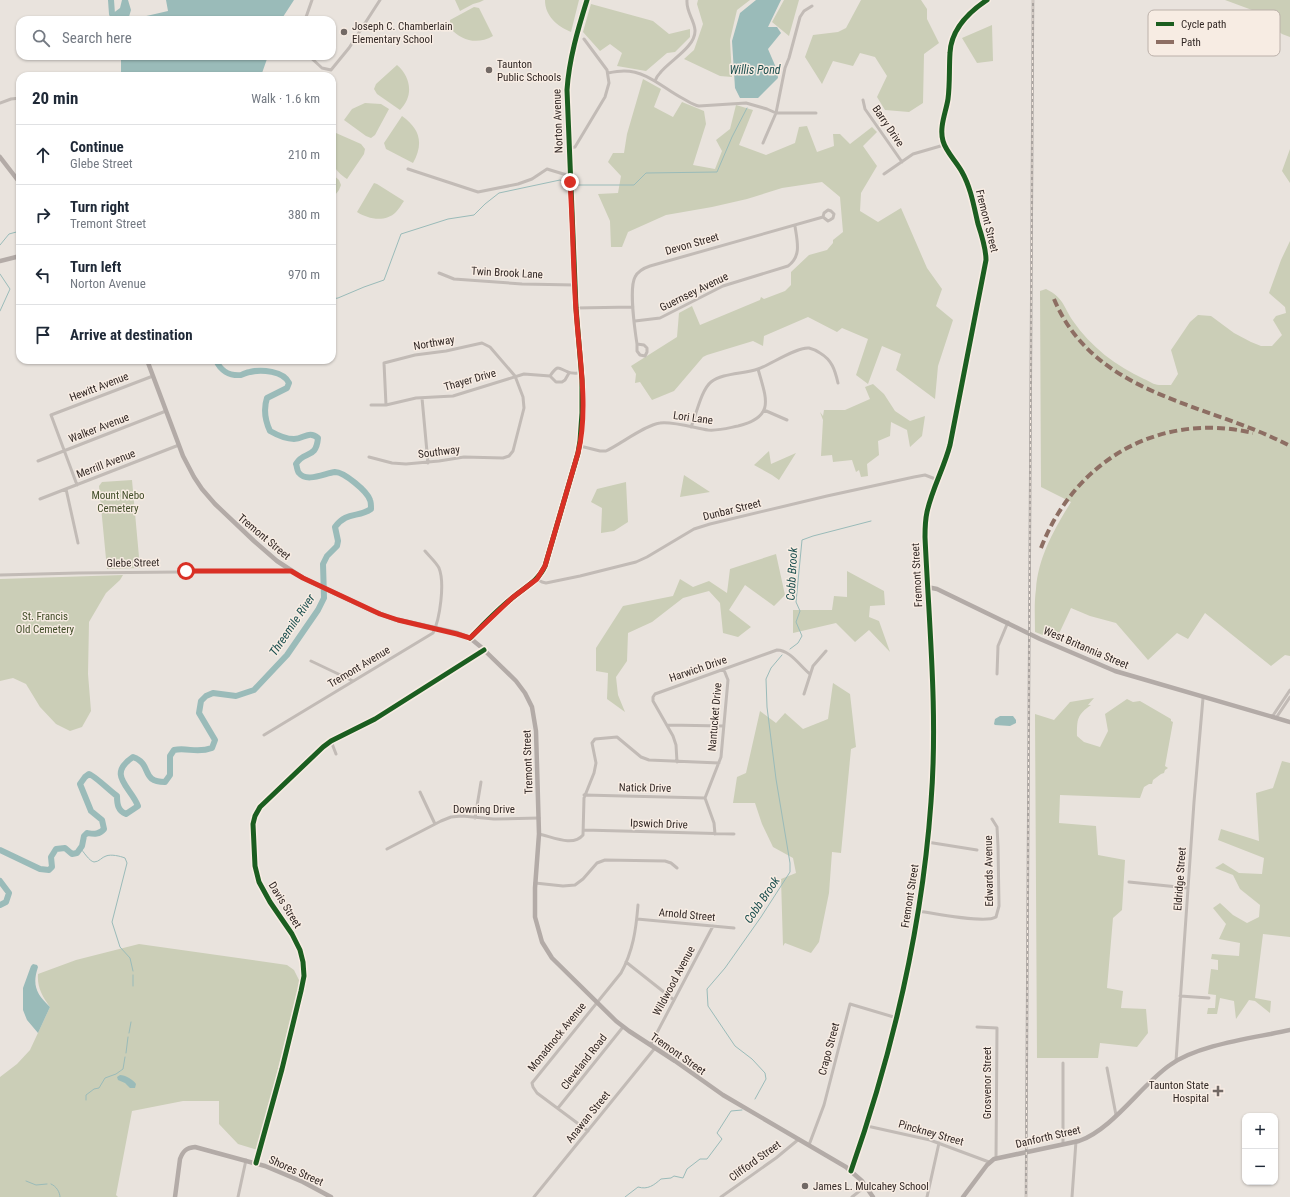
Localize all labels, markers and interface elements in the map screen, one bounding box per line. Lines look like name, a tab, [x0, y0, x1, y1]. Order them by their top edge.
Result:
legend	[1148, 10, 1280, 56]
search box	[16, 16, 336, 60]
text: Cycle path	[1181, 18, 1226, 31]
place label: Joseph C. Chamberlain Elementary School	[352, 20, 453, 46]
icon: search	[30, 27, 52, 49]
marker: Joseph C. Chamberlain Elementary School	[339, 27, 349, 37]
text: Search here	[62, 29, 132, 47]
text: Path	[1181, 36, 1201, 49]
place label: Taunton Public Schools	[497, 58, 561, 84]
water label: Willis Pond	[729, 63, 781, 77]
marker: Taunton Public Schools	[484, 65, 494, 75]
text: 20 min	[32, 88, 78, 108]
street label: Norton Avenue	[550, 89, 566, 153]
text: Walk · 1.6 km	[251, 91, 320, 106]
street label: Barry Drive	[869, 103, 907, 149]
text: Continue	[70, 138, 124, 156]
icon: ahead	[32, 144, 54, 166]
text: 210 m	[288, 147, 320, 162]
text: Glebe Street	[70, 156, 133, 171]
route end	[561, 173, 579, 191]
street label: Fremont Street	[973, 188, 1001, 254]
text: Turn right	[70, 198, 129, 216]
icon: right	[32, 204, 54, 226]
text: 380 m	[288, 207, 320, 222]
text: Tremont Street	[70, 216, 146, 231]
street label: Devon Street	[664, 230, 720, 258]
text: Turn left	[70, 258, 121, 276]
icon: left	[32, 264, 54, 286]
street label: Twin Brook Lane	[471, 265, 543, 281]
text: 970 m	[288, 267, 320, 282]
street label: Guernsey Avenue	[658, 270, 730, 314]
text: Norton Avenue	[70, 276, 146, 291]
icon: arrive	[32, 324, 54, 346]
text: Arrive at destination	[70, 326, 193, 344]
street label: Northway	[412, 333, 456, 353]
street label: Thayer Drive	[442, 366, 498, 394]
street label: Hewitt Avenue	[68, 370, 130, 404]
street label: Lori Lane	[672, 409, 714, 427]
street label: Walker Avenue	[67, 411, 131, 445]
street label: Southway	[417, 443, 461, 461]
street label: Merrill Avenue	[75, 447, 137, 481]
park label: Mount Nebo Cemetery	[91, 489, 145, 515]
street label: Dunbar Street	[702, 497, 762, 523]
street label: Tremont Street	[235, 511, 293, 563]
street label: Fremont Street	[909, 543, 925, 607]
water label: Cobb Brook	[784, 546, 800, 601]
street label: Glebe Street	[106, 556, 160, 570]
route start	[177, 562, 195, 580]
water label: Threemile River	[266, 591, 318, 658]
park label: St. Francis Old Cemetery	[16, 610, 75, 636]
street label: West Britannia Street	[1041, 624, 1131, 672]
street label: Tremont Avenue	[326, 643, 392, 691]
street label: Harwich Drive	[667, 653, 729, 685]
street label: Nantucket Drive	[706, 682, 724, 752]
street label: Tremont Street	[520, 730, 536, 794]
street label: Natick Drive	[619, 781, 671, 795]
street label: Downing Drive	[453, 803, 515, 816]
street label: Ipswich Drive	[630, 816, 688, 832]
street label: Edwards Avenue	[982, 835, 996, 907]
street label: Eldridge Street	[1171, 847, 1189, 911]
street label: Fremont Street	[899, 863, 921, 929]
water label: Cobb Brook	[741, 873, 783, 926]
street label: Davis Street	[266, 879, 304, 931]
street label: Arnold Street	[658, 906, 716, 924]
street label: Wildwood Avenue	[650, 944, 698, 1018]
street label: Monadnock Avenue	[525, 1000, 589, 1074]
street label: Crapo Street	[816, 1021, 842, 1077]
street label: Tremont Street	[648, 1030, 708, 1078]
street label: Cleveland Road	[558, 1032, 610, 1092]
street label: Grosvenor Street	[981, 1047, 994, 1119]
place label: Taunton State Hospital	[1149, 1079, 1209, 1105]
marker: Taunton State Hospital	[1212, 1085, 1224, 1097]
street label: Anawan Street	[563, 1088, 613, 1146]
map controls	[1242, 1113, 1278, 1185]
button: +	[1242, 1113, 1278, 1149]
street label: Pinckney Street	[897, 1117, 965, 1149]
street label: Danforth Street	[1014, 1123, 1082, 1151]
street label: Clifford Street	[727, 1138, 783, 1184]
button: −	[1242, 1149, 1278, 1185]
street label: Shores Street	[267, 1153, 325, 1189]
place label: James L. Mulcahey School	[813, 1180, 929, 1193]
marker: James L. Mulcahey School	[800, 1181, 810, 1191]

